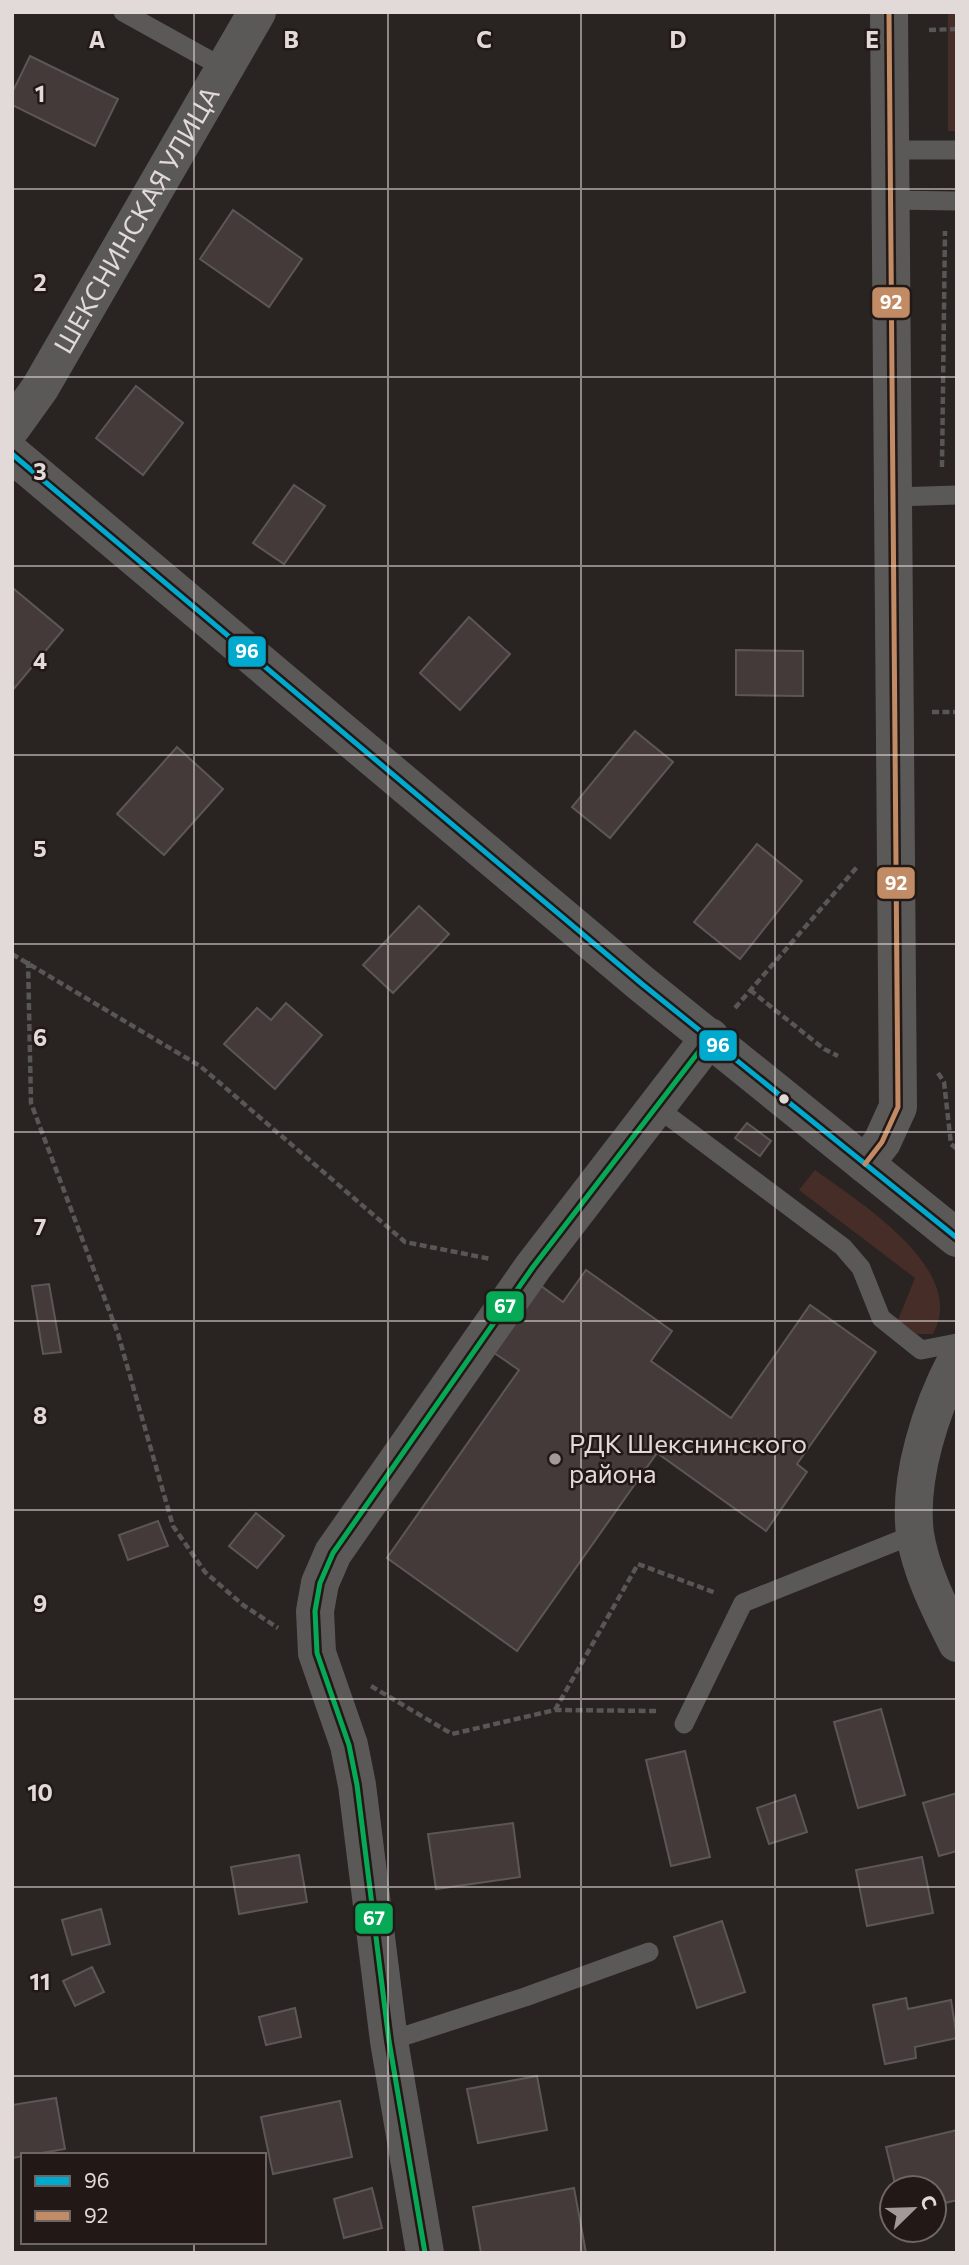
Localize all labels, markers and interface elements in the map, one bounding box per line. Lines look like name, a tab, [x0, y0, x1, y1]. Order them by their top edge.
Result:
text: A	[89, 25, 106, 53]
text: B	[283, 25, 299, 53]
text: C	[476, 25, 492, 53]
text: D	[670, 25, 687, 53]
text: E	[865, 25, 879, 53]
text: 1	[35, 79, 45, 107]
street label: ШЕКСНИНСКАЯ УЛИЦА	[46, 80, 225, 358]
text: 2	[33, 268, 47, 296]
line badge: 92	[871, 286, 911, 319]
text: 92	[880, 290, 902, 313]
text: 3	[33, 457, 47, 485]
line badge: 96	[227, 635, 267, 668]
text: 96	[235, 639, 259, 662]
text: 4	[33, 646, 47, 674]
text: 5	[33, 834, 47, 862]
line badge: 92	[876, 866, 916, 900]
text: 92	[885, 871, 907, 894]
text: 6	[33, 1023, 47, 1051]
line badge: 96	[698, 1029, 738, 1062]
text: 96	[706, 1033, 730, 1056]
unlabelled marker	[777, 1092, 791, 1106]
text: 7	[34, 1212, 46, 1240]
line badge: 67	[485, 1290, 525, 1323]
text: 67	[494, 1294, 516, 1317]
text: 8	[33, 1401, 47, 1429]
place label: РДК Шекснинского района	[569, 1427, 807, 1488]
marker: РДК Шекснинского района	[547, 1451, 563, 1467]
text: 9	[33, 1589, 47, 1617]
text: 10	[27, 1778, 53, 1806]
line badge: 67	[354, 1902, 394, 1935]
text: 67	[363, 1906, 385, 1929]
text: 11	[30, 1967, 50, 1995]
legend	[21, 2153, 266, 2244]
text: 96	[84, 2167, 110, 2192]
north arrow	[878, 2174, 948, 2244]
text: С	[916, 2192, 942, 2213]
text: 92	[84, 2202, 108, 2227]

